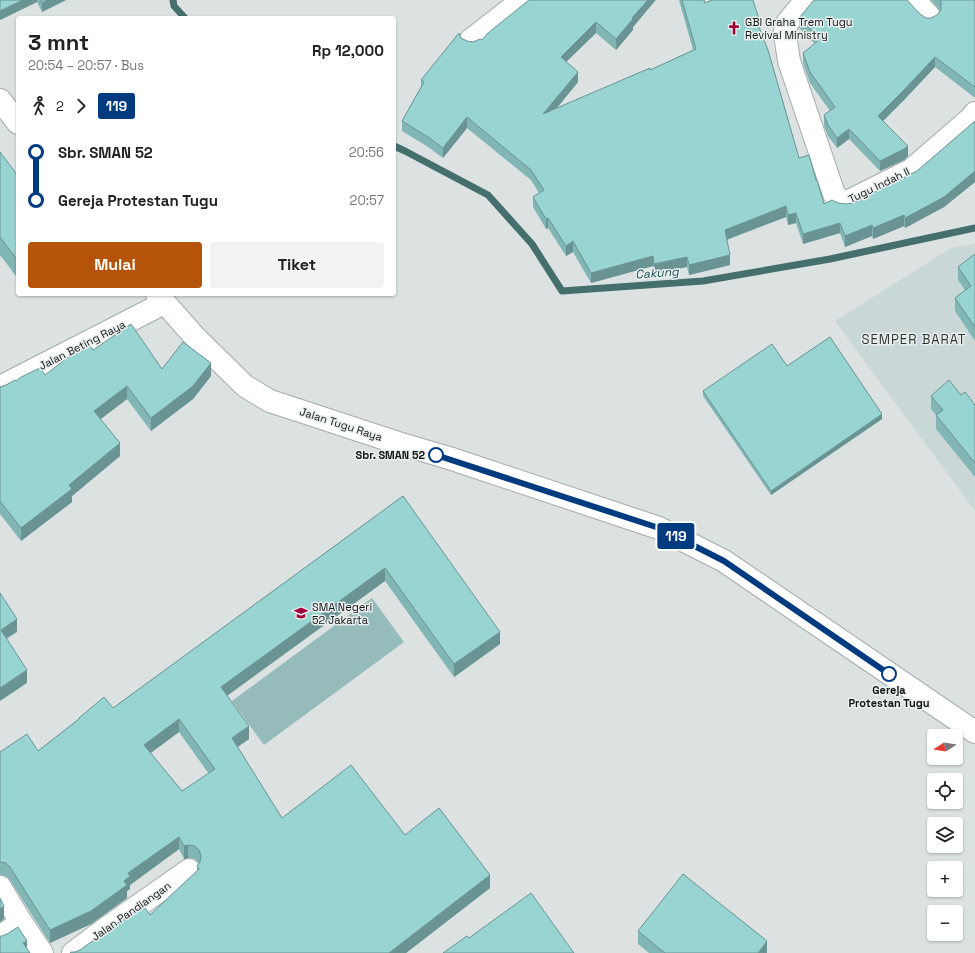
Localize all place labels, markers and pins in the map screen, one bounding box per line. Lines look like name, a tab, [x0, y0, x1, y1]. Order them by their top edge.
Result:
place label: GBI Graha Trem Tugu Revival Ministry	[745, 15, 852, 42]
church icon: GBI Graha Trem Tugu Revival Ministry	[726, 20, 742, 36]
marker: Sbr. SMAN 52	[428, 447, 444, 463]
place label: Sbr. SMAN 52	[356, 448, 425, 462]
place label: SMA Negeri 52 Jakarta	[312, 600, 372, 627]
school or university icon: SMA Negeri 52 Jakarta	[293, 605, 309, 621]
marker: Gereja Protestan Tugu	[881, 666, 897, 682]
place label: Gereja Protestan Tugu	[848, 683, 930, 710]

